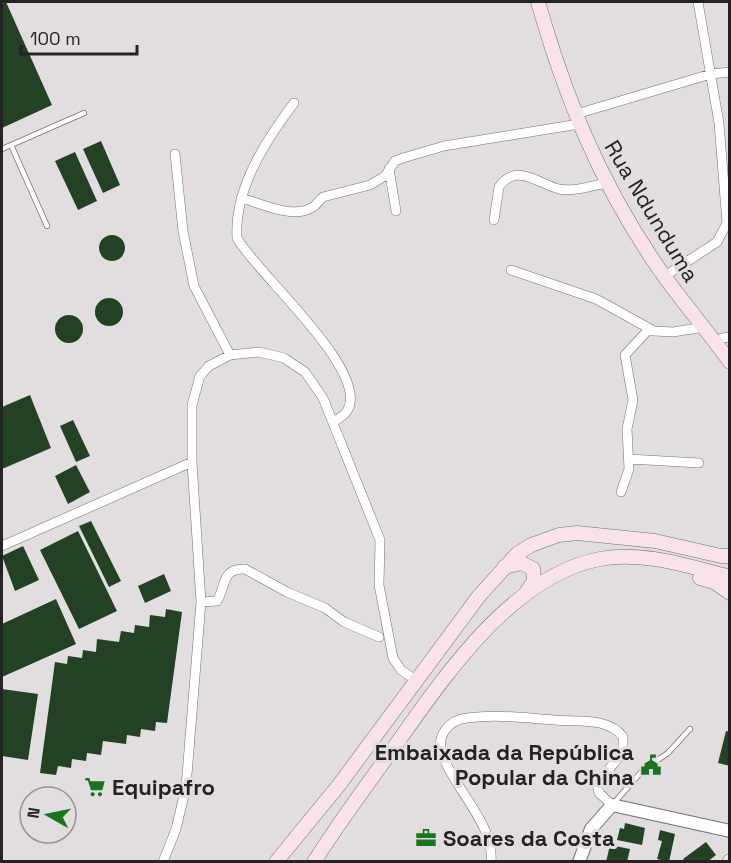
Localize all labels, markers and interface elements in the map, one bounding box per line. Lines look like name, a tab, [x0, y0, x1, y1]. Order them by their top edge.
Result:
scale bar	[21, 18, 136, 56]
text: 100 m	[30, 27, 81, 50]
street label: Rua Ndunduma	[599, 135, 706, 287]
place label: Embaixada da República Popular da China	[375, 738, 634, 791]
public building icon: Embaixada da República Popular da China	[639, 753, 663, 777]
place label: Equipafro	[112, 773, 215, 801]
supermarket icon: Equipafro	[83, 775, 107, 799]
north arrow	[18, 785, 78, 845]
text: N	[22, 806, 45, 820]
place label: Soares da Costa	[443, 824, 615, 852]
office icon: Soares da Costa	[414, 826, 438, 850]

